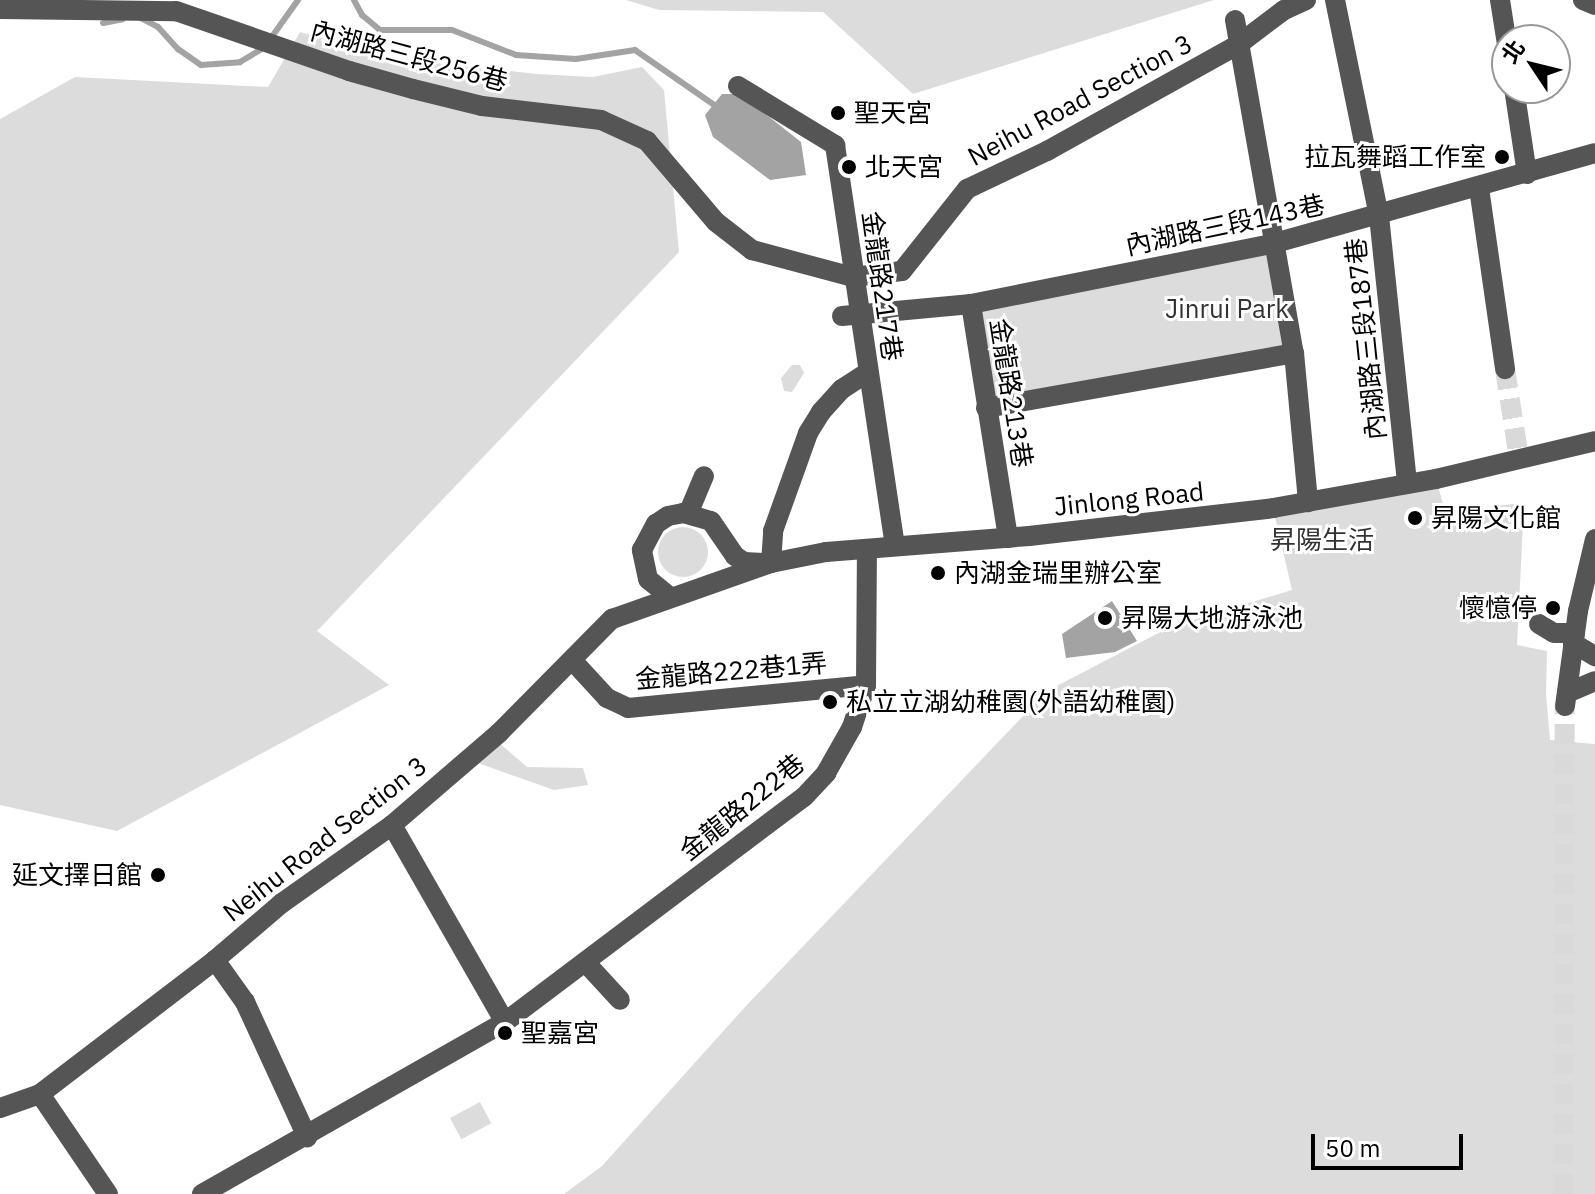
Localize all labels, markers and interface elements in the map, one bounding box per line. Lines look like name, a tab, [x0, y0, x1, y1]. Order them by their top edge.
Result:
street label: 內湖路三段256巷	[307, 15, 511, 97]
north arrow	[1491, 24, 1571, 104]
street label: Neihu Road Section 3	[962, 28, 1198, 172]
text: 北	[1494, 34, 1531, 68]
place label: 聖天宮	[854, 97, 932, 129]
marker: 聖天宮	[829, 104, 847, 122]
place label: 拉瓦舞蹈工作室	[1304, 141, 1486, 173]
marker: 拉瓦舞蹈工作室	[1493, 148, 1511, 166]
place label: 北天宮	[865, 151, 943, 183]
marker: 北天宮	[840, 158, 858, 176]
street label: 內湖路三段143巷	[1123, 189, 1327, 261]
street label: 金龍路217巷	[856, 209, 908, 363]
street label: 內湖路三段187巷	[1340, 237, 1392, 441]
park label: Jinrui Park	[1165, 293, 1289, 325]
street label: 金龍路213巷	[984, 316, 1038, 470]
street label: Jinlong Road	[1052, 476, 1206, 522]
place label: 昇陽文化館	[1431, 502, 1561, 534]
marker: 昇陽文化館	[1406, 509, 1424, 527]
park label: 昇陽生活	[1270, 524, 1374, 556]
place label: 內湖金瑞里辦公室	[954, 557, 1162, 589]
marker: 內湖金瑞里辦公室	[929, 564, 947, 582]
place label: 懷憶停	[1459, 592, 1537, 624]
marker: 懷憶停	[1544, 599, 1562, 617]
place label: 昇陽大地游泳池	[1121, 602, 1303, 634]
marker: 昇陽大地游泳池	[1096, 609, 1114, 627]
street label: 金龍路222巷1弄	[634, 647, 828, 695]
place label: 私立立湖幼稚園(外語幼稚園)	[846, 686, 1175, 718]
marker: 私立立湖幼稚園(外語幼稚園)	[821, 693, 839, 711]
street label: 金龍路222巷	[674, 747, 810, 867]
street label: Neihu Road Section 3	[217, 750, 433, 928]
place label: 延文擇日館	[12, 859, 142, 891]
marker: 延文擇日館	[149, 866, 167, 884]
place label: 聖嘉宮	[521, 1017, 599, 1049]
marker: 聖嘉宮	[496, 1024, 514, 1042]
scale bar	[1315, 1118, 1467, 1168]
text: 50 m	[1325, 1132, 1380, 1164]

